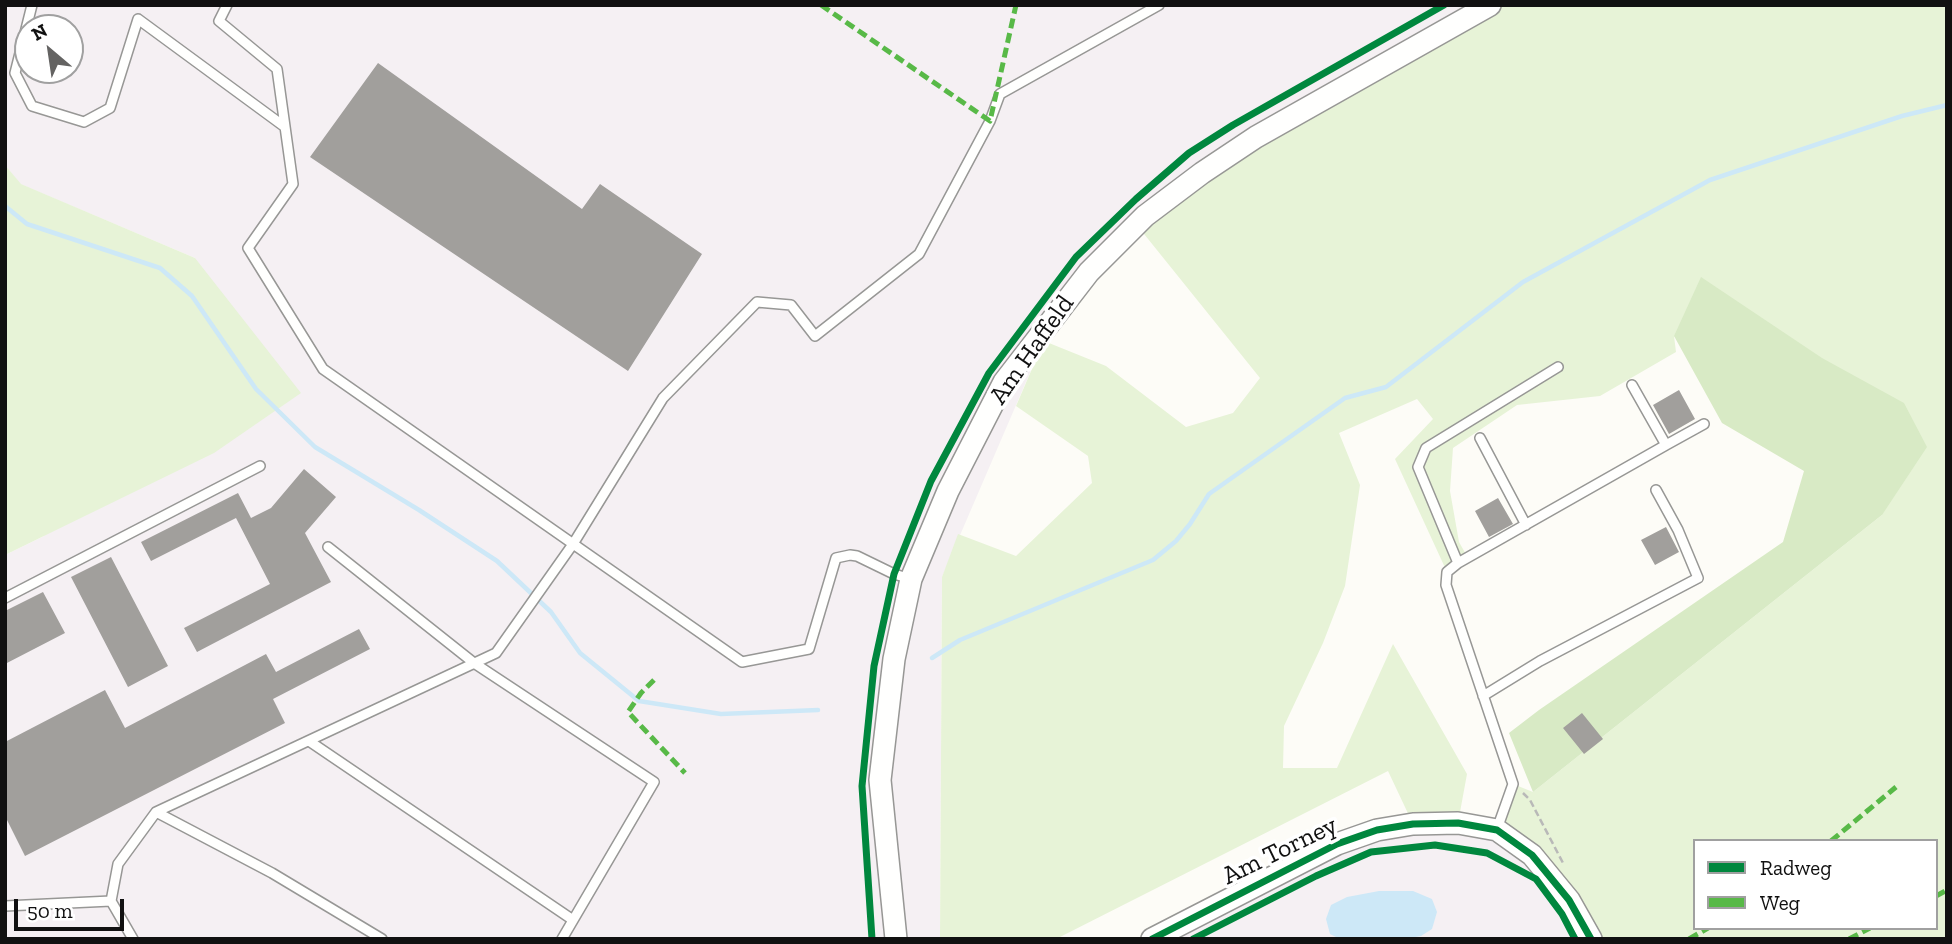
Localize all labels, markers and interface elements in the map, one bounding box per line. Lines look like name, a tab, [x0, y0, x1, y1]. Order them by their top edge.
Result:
north arrow	[14, 14, 84, 84]
text: N	[28, 18, 51, 46]
street label: Am Haffeld	[983, 289, 1081, 411]
street label: Am Torney	[1218, 810, 1342, 892]
legend	[1693, 839, 1938, 930]
text: Radweg	[1760, 855, 1832, 880]
scale bar	[18, 884, 128, 928]
text: Weg	[1760, 890, 1800, 915]
text: 50 m	[27, 898, 73, 923]

